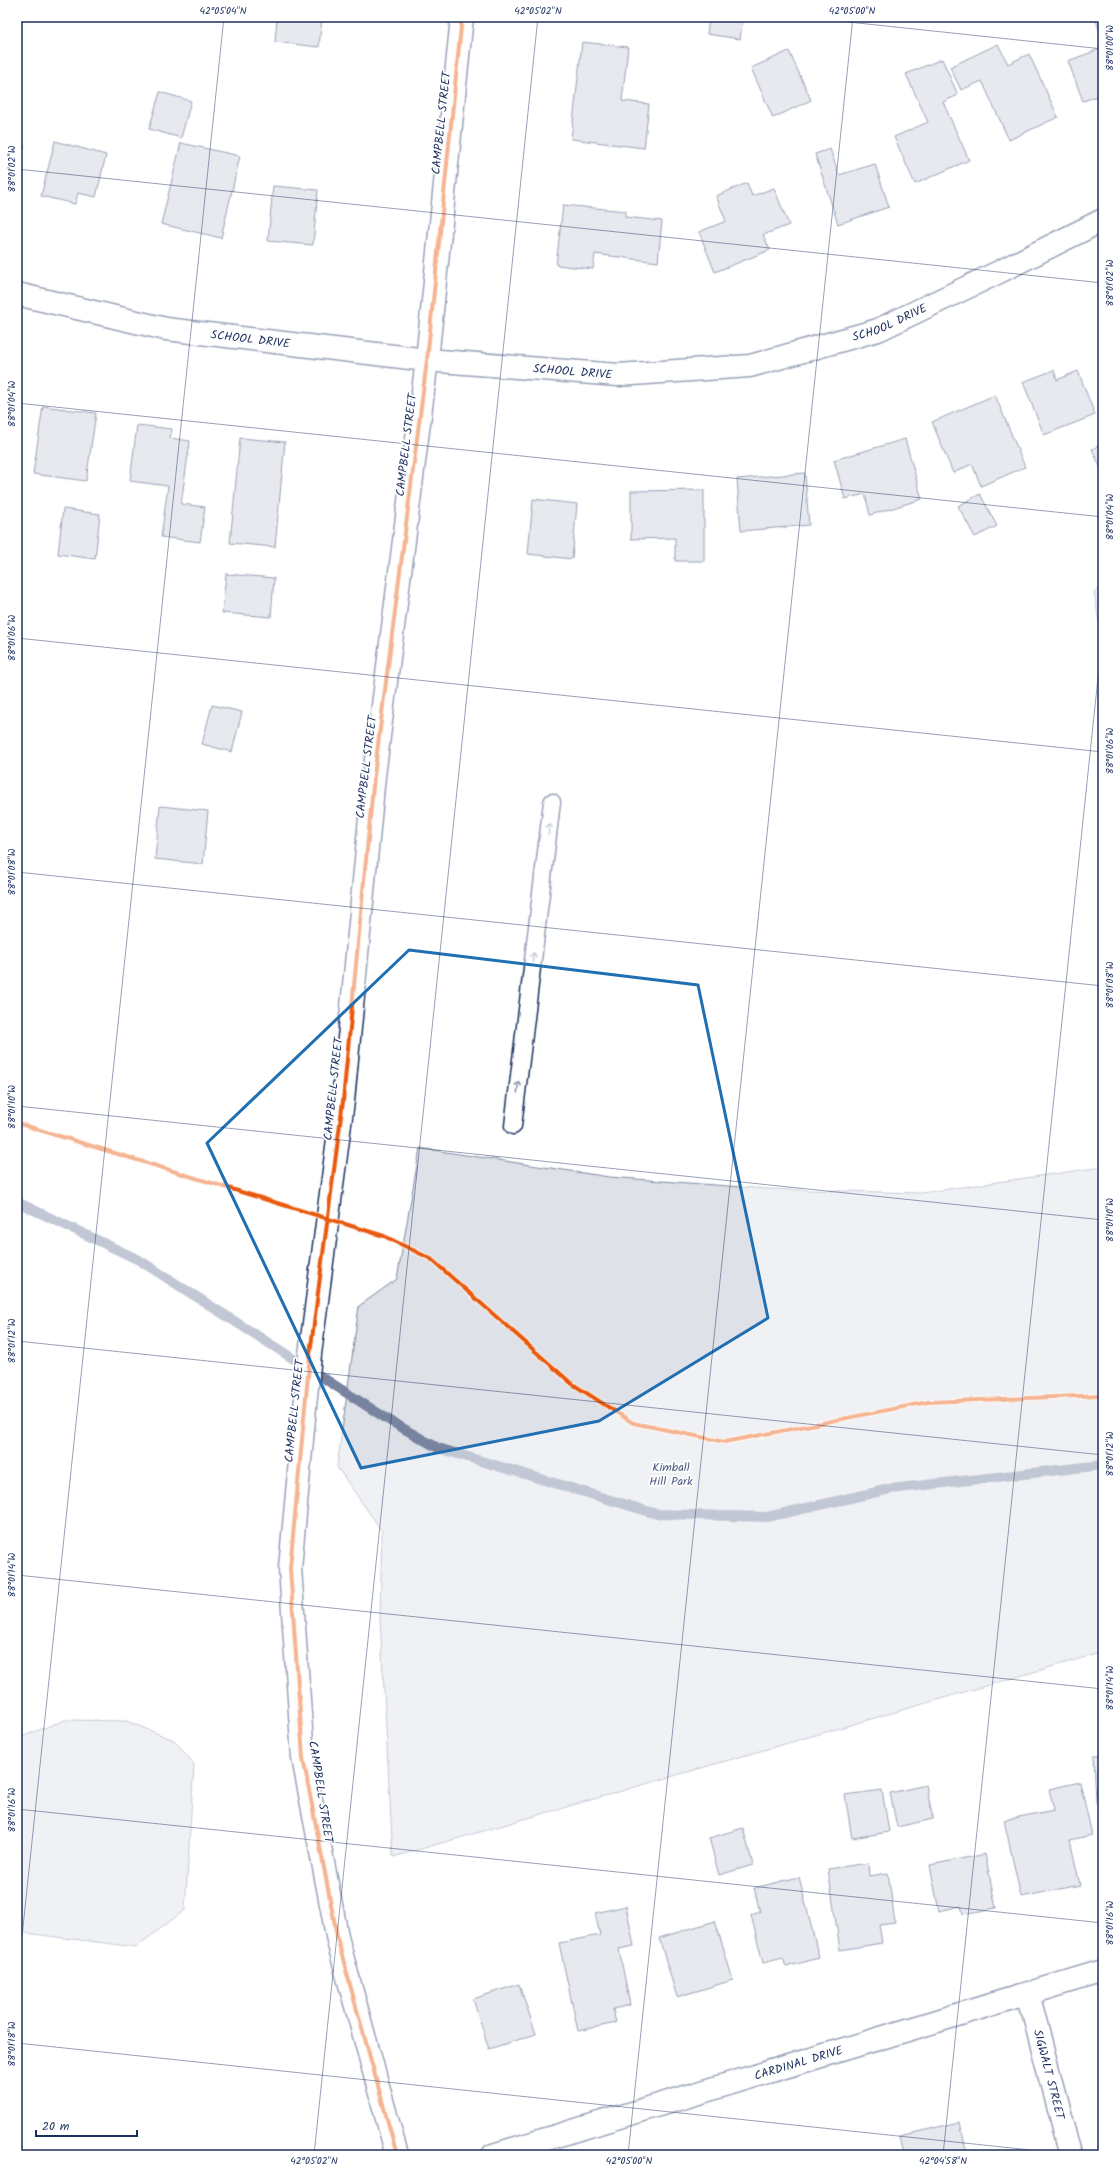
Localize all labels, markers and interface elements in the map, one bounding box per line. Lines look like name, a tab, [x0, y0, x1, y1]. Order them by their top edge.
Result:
text: 42°05'04"N	[199, 3, 247, 19]
text: 42°05'02"N	[514, 3, 562, 19]
text: 42°05'00"N	[829, 3, 876, 19]
text: 88°01'00"W	[1102, 25, 1118, 71]
street label: CAMPBELL STREET	[427, 69, 457, 175]
text: 88°01'02"W	[4, 145, 20, 192]
text: 88°01'02"W	[1102, 259, 1118, 306]
street label: SCHOOL DRIVE	[850, 299, 931, 347]
street label: SCHOOL DRIVE	[210, 325, 292, 354]
street label: SCHOOL DRIVE	[532, 359, 614, 385]
text: 88°01'04"W	[4, 380, 20, 427]
street label: CAMPBELL STREET	[391, 391, 422, 497]
text: 88°01'04"W	[1102, 493, 1118, 540]
text: 88°01'06"W	[4, 614, 20, 661]
street label: CAMPBELL STREET	[351, 713, 382, 819]
text: 88°01'06"W	[1102, 727, 1118, 774]
one-way arrow	[545, 823, 553, 836]
text: 88°01'08"W	[4, 848, 20, 896]
one-way arrow	[529, 952, 537, 965]
text: 88°01'08"W	[1102, 961, 1118, 1009]
street label: CAMPBELL STREET	[319, 1035, 349, 1141]
one-way arrow	[514, 1081, 521, 1094]
text: 88°01'10"W	[4, 1085, 20, 1129]
text: 88°01'10"W	[1102, 1198, 1118, 1242]
text: 88°01'12"W	[4, 1318, 20, 1364]
street label: CAMPBELL STREET	[280, 1357, 310, 1463]
text: 88°01'12"W	[1102, 1431, 1118, 1477]
park label: Kimball Hill Park	[649, 1458, 693, 1491]
text: 88°01'14"W	[4, 1552, 20, 1597]
text: 88°01'14"W	[1102, 1665, 1118, 1710]
street label: CAMPBELL STREET	[303, 1740, 338, 1846]
text: 88°01'16"W	[4, 1787, 20, 1832]
text: 88°01'16"W	[1102, 1900, 1118, 1945]
text: 88°01'18"W	[4, 2021, 20, 2067]
street label: SIGWALT STREET	[1028, 2027, 1070, 2123]
street label: CARDINAL DRIVE	[752, 2041, 846, 2086]
scale bar	[36, 2112, 137, 2138]
text: 20 m	[42, 2117, 70, 2136]
text: 42°05'02"N	[290, 2153, 338, 2169]
text: 42°05'00"N	[606, 2153, 653, 2169]
text: 42°04'58"N	[919, 2153, 967, 2169]

